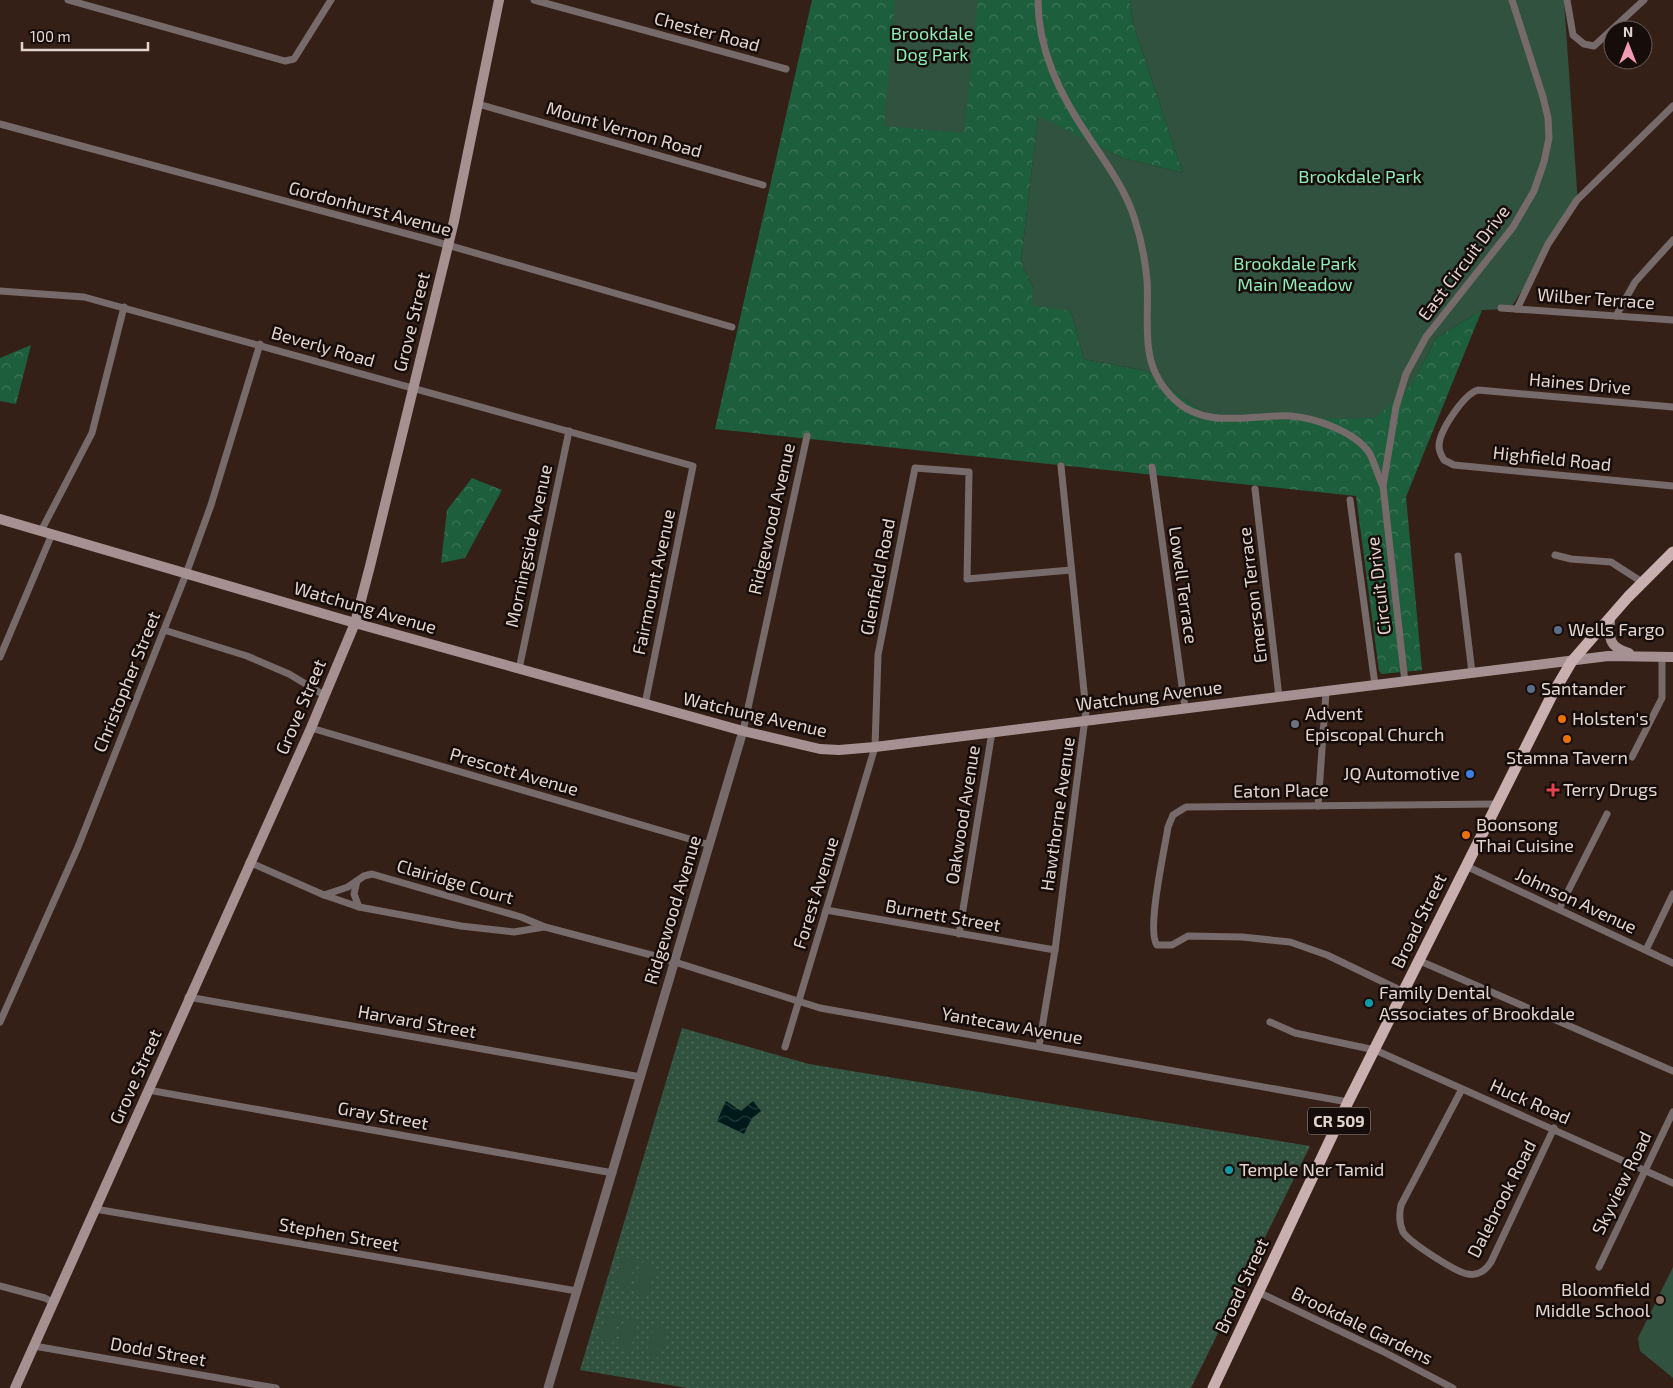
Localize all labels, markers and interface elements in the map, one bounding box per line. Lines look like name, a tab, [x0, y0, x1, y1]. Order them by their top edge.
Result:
street label: Chester Road	[652, 6, 762, 56]
scale bar	[22, 20, 149, 52]
north arrow	[1603, 20, 1653, 70]
park label: Brookdale Dog Park	[891, 22, 973, 65]
text: N	[1623, 23, 1633, 40]
text: 100 m	[30, 27, 71, 45]
street label: Mount Vernon Road	[544, 96, 705, 162]
park label: Brookdale Park	[1298, 165, 1422, 187]
street label: Gordonhurst Avenue	[287, 176, 454, 240]
street label: East Circuit Drive	[1413, 200, 1514, 324]
park label: Brookdale Park Main Meadow	[1233, 252, 1357, 295]
street label: Grove Street	[388, 270, 434, 374]
street label: Wilber Terrace	[1536, 283, 1656, 313]
street label: Beverly Road	[269, 321, 378, 371]
street label: Haines Drive	[1528, 368, 1632, 398]
street label: Ridgewood Avenue	[743, 441, 799, 597]
street label: Highfield Road	[1492, 441, 1612, 475]
street label: Morningside Avenue	[500, 462, 556, 629]
street label: Fairmount Avenue	[627, 507, 679, 657]
street label: Glenfield Road	[855, 517, 899, 637]
street label: Lowell Terrace	[1165, 525, 1203, 645]
street label: Emerson Terrace	[1233, 526, 1271, 664]
street label: Circuit Drive	[1361, 536, 1395, 637]
street label: Watchung Avenue	[291, 576, 439, 638]
street label: Christopher Street	[88, 608, 164, 755]
place label: Wells Fargo	[1568, 618, 1665, 640]
marker: Wells Fargo	[1552, 624, 1564, 636]
street label: Grove Street	[270, 655, 330, 758]
street label: Watchung Avenue	[1074, 675, 1223, 715]
place label: Santander	[1541, 677, 1626, 699]
marker: Santander	[1525, 683, 1537, 695]
street label: Watchung Avenue	[681, 687, 830, 741]
place label: Advent Episcopal Church	[1305, 702, 1444, 745]
place label: Holsten's	[1572, 707, 1648, 729]
marker: Holsten's	[1556, 713, 1568, 725]
marker: Advent Episcopal Church	[1289, 718, 1301, 730]
marker: Stamna Tavern	[1561, 733, 1573, 745]
street label: Hawthorne Avenue	[1035, 735, 1079, 892]
street label: Prescott Avenue	[447, 742, 581, 800]
street label: Oakwood Avenue	[940, 744, 984, 886]
place label: Stamna Tavern	[1506, 746, 1628, 768]
place label: JQ Automotive	[1343, 762, 1460, 784]
marker: JQ Automotive	[1464, 768, 1476, 780]
street label: Eaton Place	[1233, 778, 1329, 802]
place label: Terry Drugs	[1563, 778, 1657, 800]
marker: Terry Drugs	[1547, 784, 1559, 796]
place label: Boonsong Thai Cuisine	[1476, 813, 1574, 856]
marker: Boonsong Thai Cuisine	[1460, 829, 1472, 841]
street label: Ridgewood Avenue	[639, 832, 705, 987]
street label: Forest Avenue	[788, 834, 843, 951]
street label: Clairidge Court	[394, 854, 516, 908]
street label: Johnson Avenue	[1512, 862, 1640, 938]
street label: Broad Street	[1386, 870, 1451, 971]
street label: Burnett Street	[884, 894, 1003, 936]
place label: Family Dental Associates of Brookdale	[1379, 981, 1575, 1024]
marker: Family Dental Associates of Brookdale	[1363, 997, 1375, 1009]
street label: Harvard Street	[356, 1000, 478, 1042]
street label: Yantecaw Avenue	[940, 1002, 1085, 1048]
street label: Grove Street	[104, 1026, 166, 1127]
street label: Huck Road	[1487, 1074, 1574, 1129]
street label: Gray Street	[336, 1096, 430, 1134]
road number: CR 509	[1308, 1108, 1370, 1134]
street label: Skyview Road	[1587, 1127, 1656, 1238]
street label: Dalebrook Road	[1462, 1136, 1540, 1261]
place label: Temple Ner Tamid	[1239, 1158, 1384, 1180]
marker: Temple Ner Tamid	[1223, 1164, 1235, 1176]
street label: Stephen Street	[277, 1213, 401, 1255]
street label: Broad Street	[1209, 1234, 1273, 1337]
place label: Bloomfield Middle School	[1535, 1278, 1651, 1321]
street label: Brookdale Gardens	[1288, 1281, 1437, 1369]
marker: Bloomfield Middle School	[1654, 1294, 1666, 1306]
street label: Dodd Street	[109, 1332, 208, 1370]

